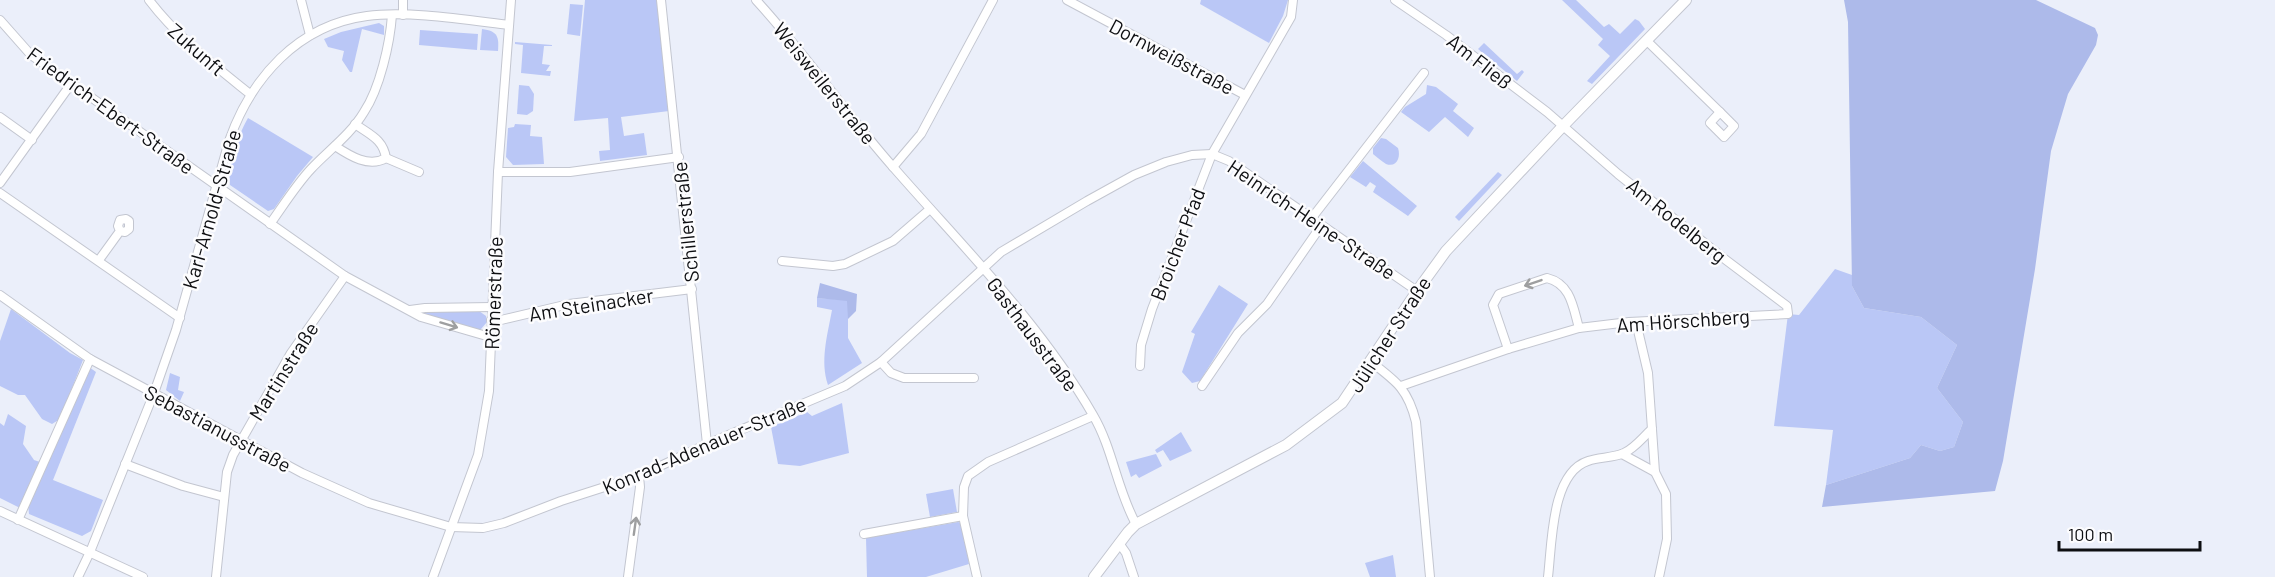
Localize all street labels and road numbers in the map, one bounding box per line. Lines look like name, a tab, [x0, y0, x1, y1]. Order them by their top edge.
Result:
street label: Dornweißstraße	[1105, 13, 1239, 99]
street label: Weisweilerstraße	[769, 17, 881, 149]
street label: Zukunft	[164, 18, 230, 80]
street label: Am Fließ	[1443, 28, 1517, 94]
street label: Friedrich-Ebert-Straße	[23, 41, 199, 179]
street label: Karl-Arnold-Straße	[177, 126, 245, 292]
street label: Heinrich-Heine-Straße	[1224, 154, 1400, 284]
street label: Schillerstraße	[667, 160, 703, 284]
street label: Am Rodelberg	[1622, 173, 1732, 267]
street label: Broicher Pfad	[1145, 184, 1209, 304]
street label: Römerstraße	[479, 236, 507, 350]
street label: Gasthausstraße	[982, 272, 1084, 396]
street label: Jülicher Straße	[1343, 272, 1435, 396]
street label: Am Steinacker	[527, 282, 655, 326]
street label: Am Hörschberg	[1615, 303, 1751, 337]
street label: Martinstraße	[243, 317, 323, 425]
street label: Sebastianusstraße	[141, 379, 295, 477]
street label: Konrad-Adenauer-Straße	[599, 391, 809, 499]

